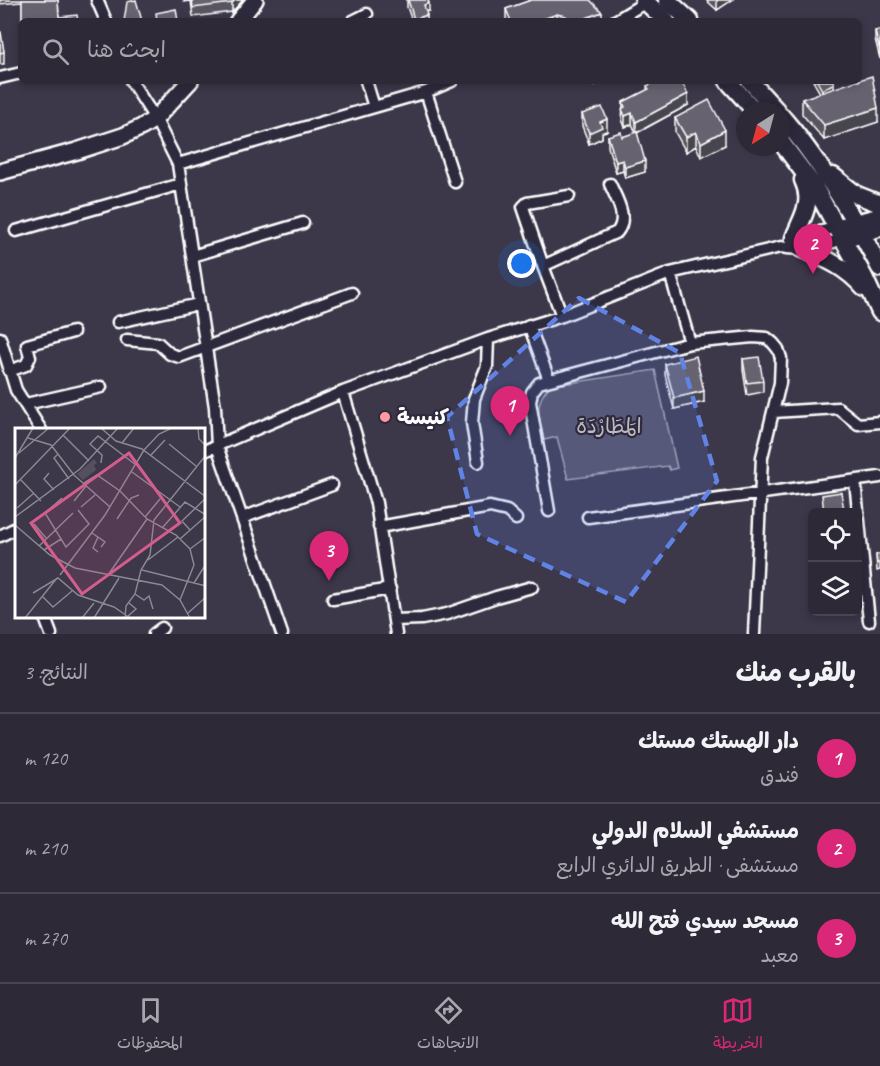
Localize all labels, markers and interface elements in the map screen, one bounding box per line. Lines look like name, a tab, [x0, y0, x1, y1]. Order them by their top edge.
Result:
search box	[18, 18, 862, 84]
icon: search	[39, 35, 72, 68]
text: ابحث هنا	[87, 36, 166, 64]
north arrow	[736, 102, 790, 156]
pin: 2	[794, 224, 832, 274]
your location	[507, 249, 536, 278]
pin: 1	[490, 386, 530, 436]
place label: كنيسة	[397, 404, 450, 430]
marker: كنيسة	[378, 410, 392, 424]
park label: المَطَارْدَة	[576, 413, 642, 439]
inset map	[15, 428, 206, 619]
map controls	[808, 508, 862, 616]
button: locate	[808, 508, 862, 562]
pin: 3	[310, 532, 348, 581]
button: layers	[808, 562, 862, 616]
text: بالقرب منك	[736, 656, 856, 689]
text: النتائج: 3	[24, 660, 88, 685]
text: دار الهستك مستك	[638, 727, 799, 755]
text: 120 m	[24, 746, 67, 771]
text: 1	[832, 746, 841, 771]
text: فندق	[760, 763, 799, 788]
text: مستشفي السلام الدولي	[592, 817, 799, 845]
text: 210 m	[24, 836, 67, 861]
text: 2	[832, 836, 841, 861]
text: مستشفى · الطريق الدائري الرابع	[556, 853, 799, 878]
text: مسجد سيدي فتح الله	[611, 907, 799, 935]
text: 270 m	[24, 926, 67, 951]
text: 3	[832, 926, 841, 951]
text: معبد	[761, 943, 799, 968]
tab: المحفوظات	[117, 994, 183, 1057]
tab: الاتجاهات	[417, 994, 479, 1057]
tab: الخريطة	[713, 994, 763, 1057]

